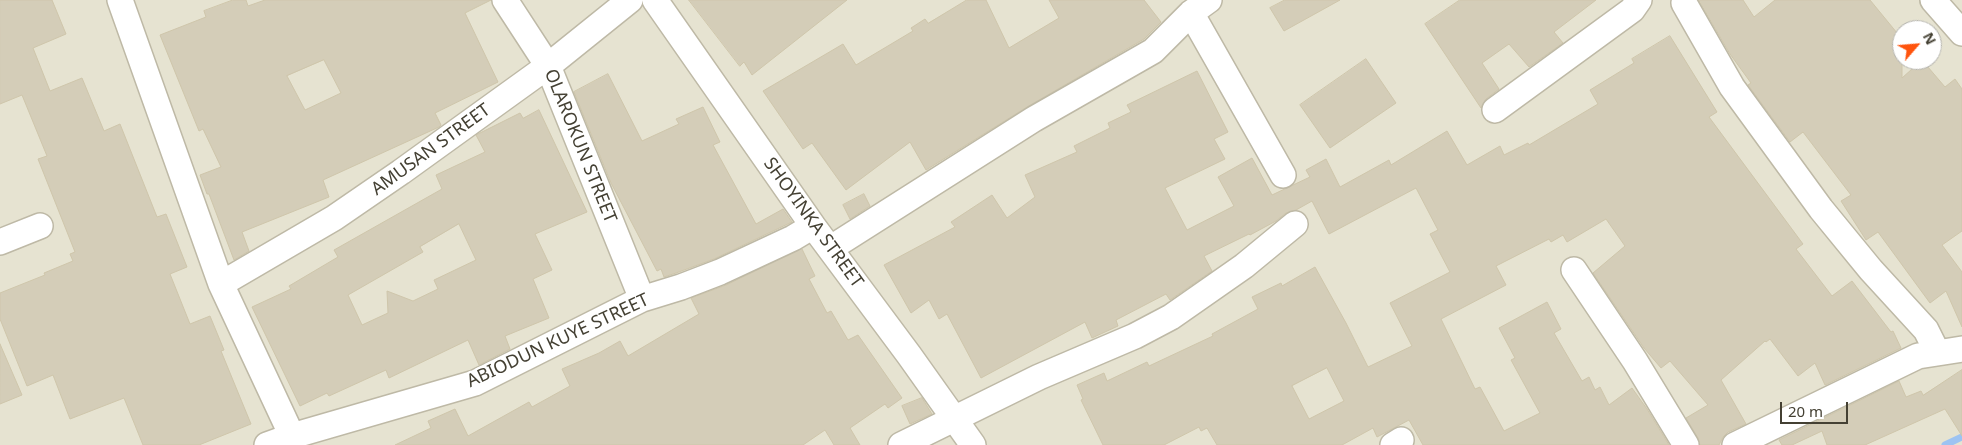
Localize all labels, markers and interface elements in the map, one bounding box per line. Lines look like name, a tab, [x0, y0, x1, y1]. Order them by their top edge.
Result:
north arrow	[1892, 20, 1942, 70]
text: N	[1919, 29, 1941, 48]
street label: OLAROKUN STREET	[539, 66, 621, 226]
street label: AMUSAN STREET	[367, 100, 495, 200]
street label: SHOYINKA STREET	[759, 154, 867, 292]
street label: ABIODUN KUYE STREET	[464, 289, 652, 393]
scale bar	[1782, 392, 1850, 424]
text: 20 m	[1788, 401, 1823, 421]

